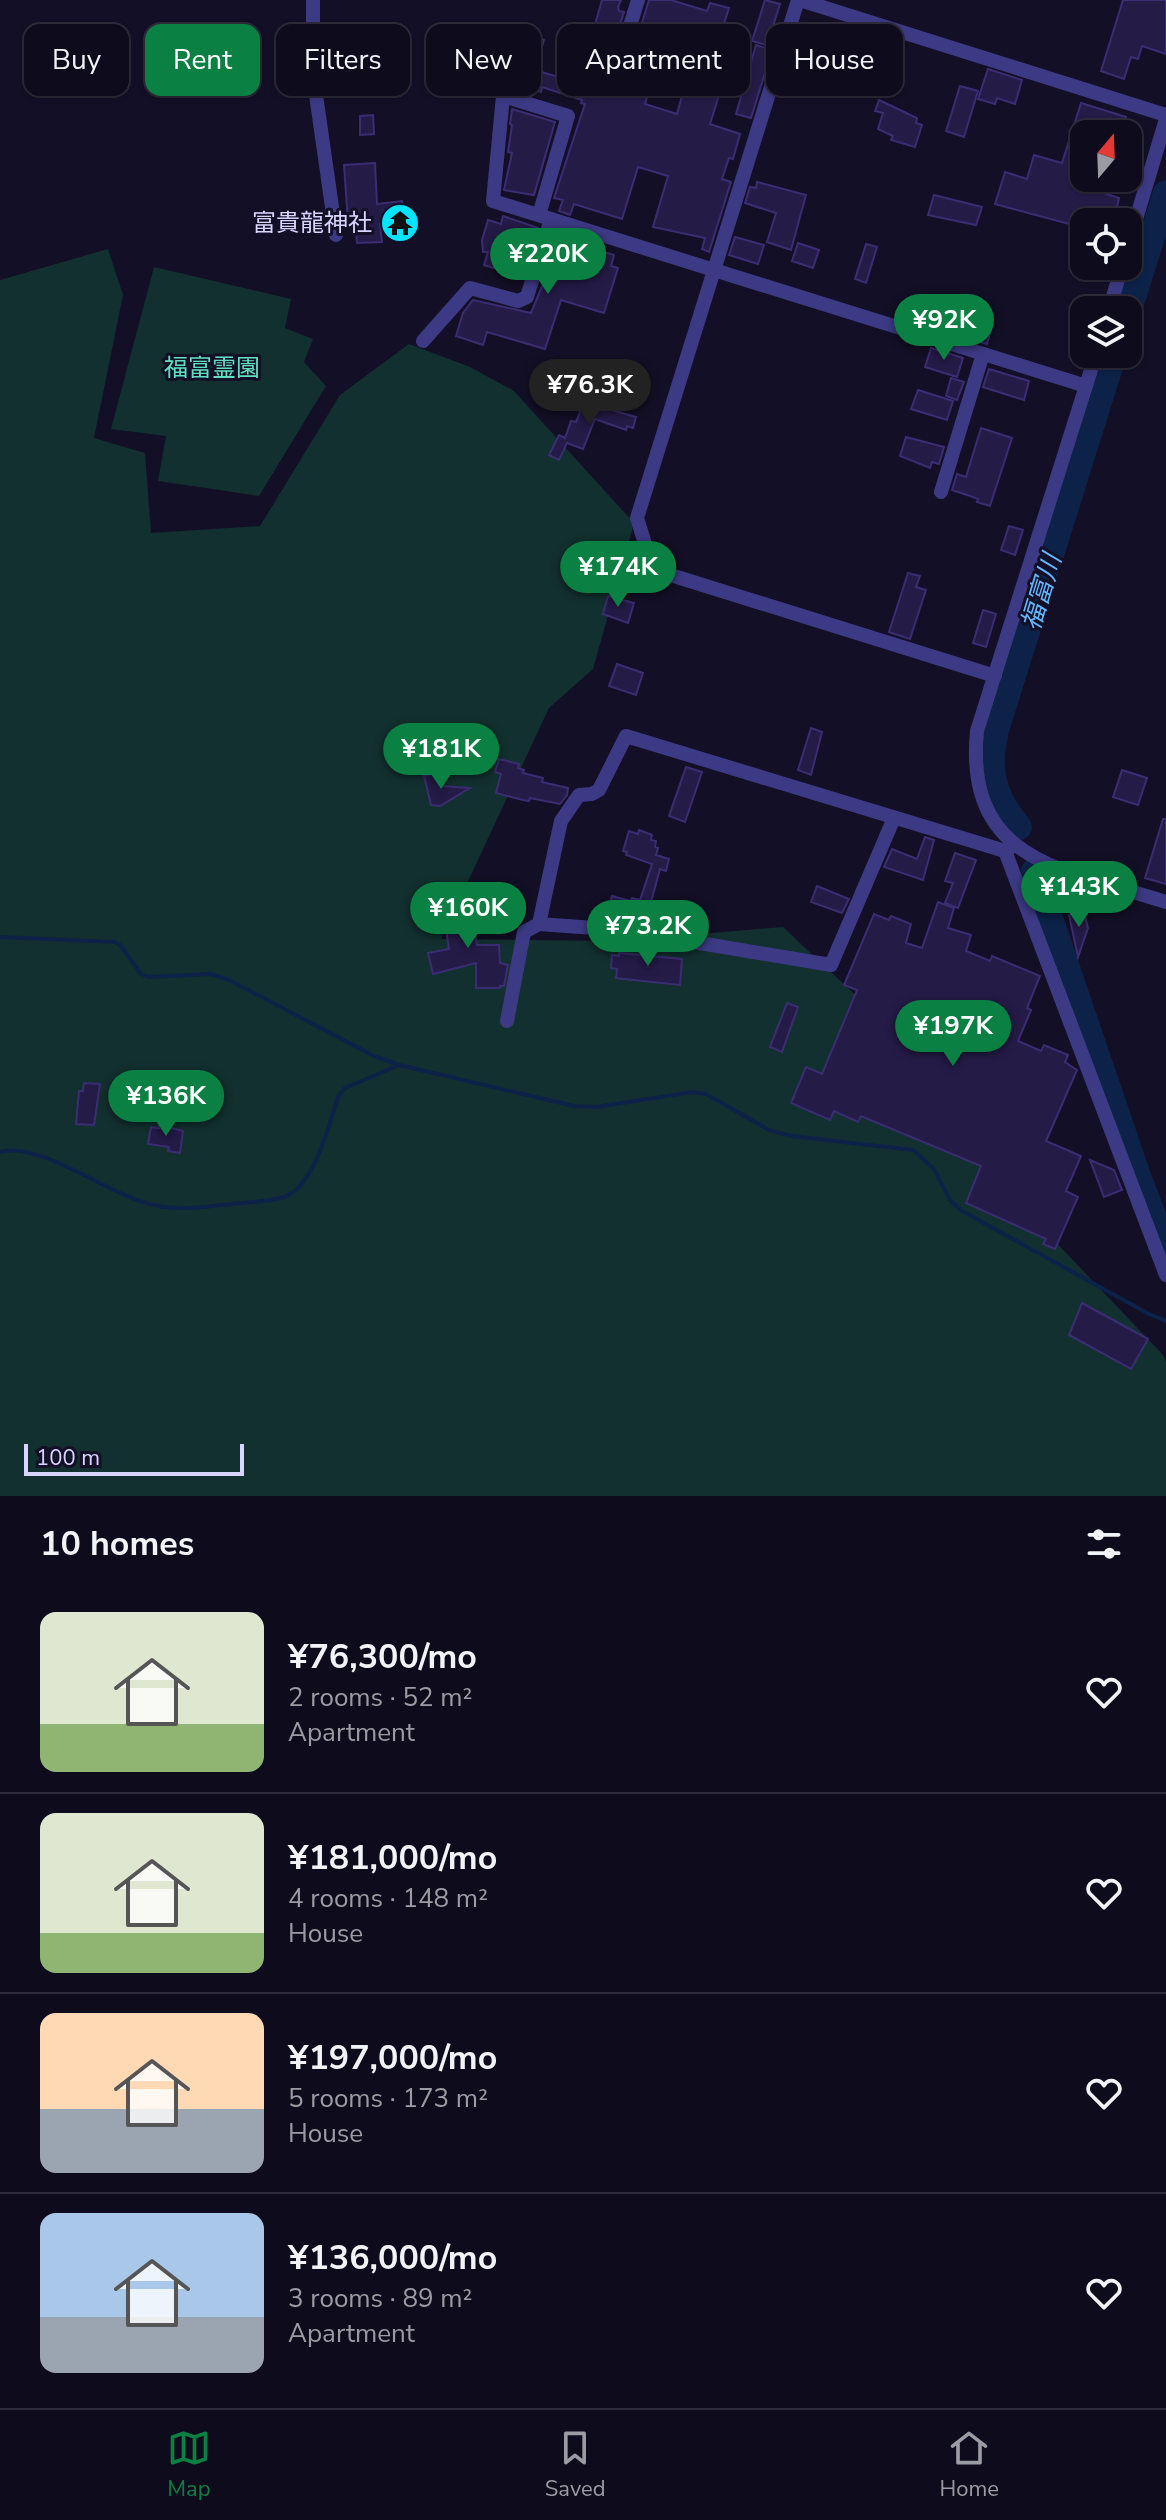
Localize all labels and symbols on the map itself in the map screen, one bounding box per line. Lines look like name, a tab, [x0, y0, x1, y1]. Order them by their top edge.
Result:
north arrow	[1070, 120, 1142, 192]
temple icon: 富貴龍神社	[379, 202, 421, 244]
place label: 富貴龍神社	[252, 207, 372, 239]
pin: ¥220K	[492, 228, 604, 296]
pin: ¥92K	[897, 294, 991, 362]
park label: 福富霊園	[164, 352, 260, 384]
pin: ¥76.3K	[525, 359, 655, 427]
pin: ¥174K	[562, 541, 674, 609]
water label: 福富川	[1013, 547, 1070, 635]
pin: ¥181K	[385, 723, 497, 791]
pin: ¥143K	[1023, 861, 1135, 929]
pin: ¥160K	[412, 882, 524, 950]
pin: ¥73.2K	[583, 900, 713, 968]
pin: ¥197K	[897, 1000, 1009, 1068]
pin: ¥136K	[110, 1070, 222, 1138]
scale bar	[24, 1440, 244, 1476]

